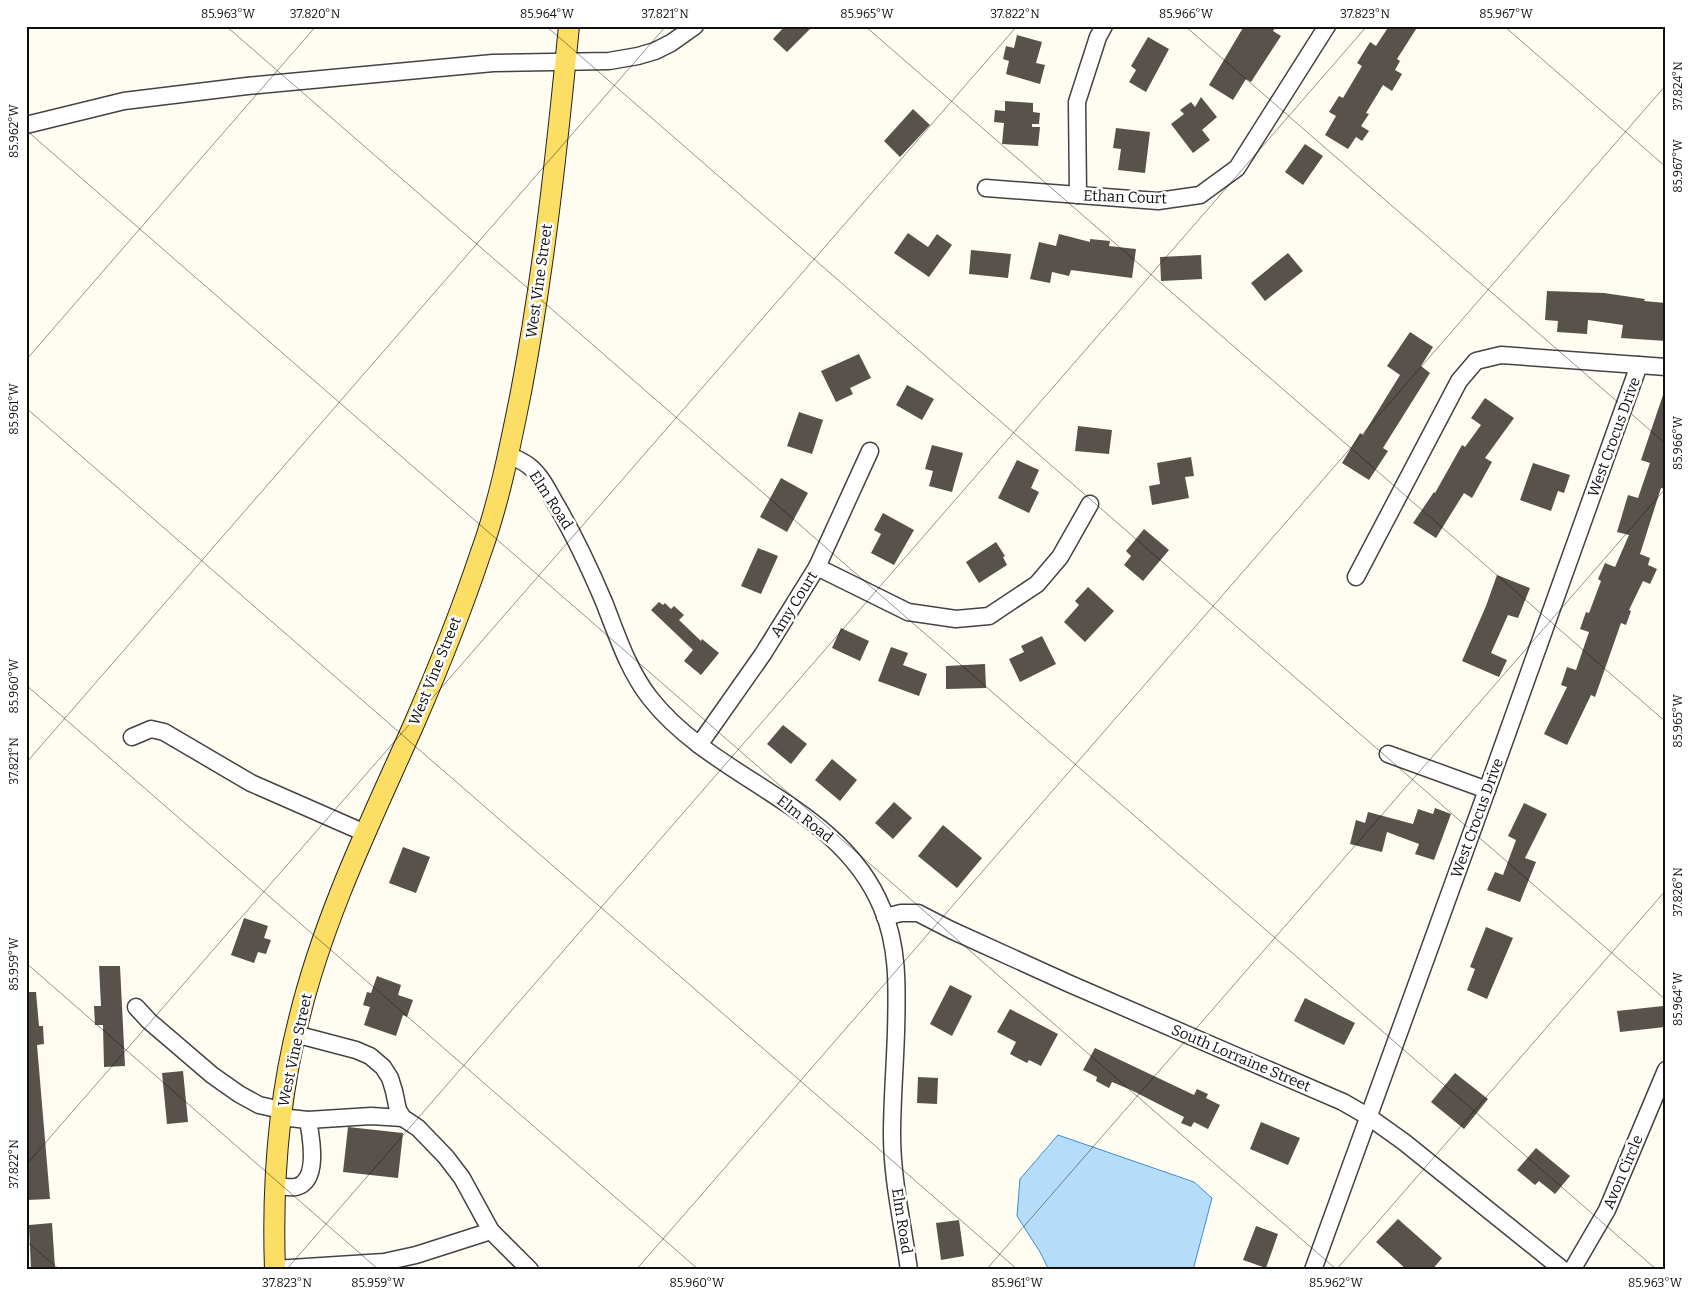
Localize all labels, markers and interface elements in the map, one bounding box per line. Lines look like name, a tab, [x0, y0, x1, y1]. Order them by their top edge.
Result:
text: 85.963°W	[201, 7, 256, 21]
text: 37.820°N	[290, 7, 341, 21]
text: 85.964°W	[520, 7, 575, 21]
text: 37.821°N	[641, 7, 689, 21]
text: 85.965°W	[840, 7, 894, 21]
text: 37.822°N	[990, 7, 1040, 21]
text: 85.966°W	[1159, 7, 1214, 21]
text: 37.823°N	[1340, 7, 1390, 21]
text: 85.967°W	[1479, 7, 1533, 21]
text: 37.824°N	[1671, 61, 1685, 111]
text: 85.962°W	[7, 103, 21, 158]
text: 85.967°W	[1671, 139, 1685, 193]
street label: Ethan Court	[1083, 187, 1168, 207]
street label: West Vine Street	[522, 222, 556, 339]
street label: West Crocus Drive	[1584, 375, 1644, 499]
text: 85.961°W	[7, 383, 21, 435]
text: 85.966°W	[1671, 415, 1685, 470]
street label: Elm Road	[525, 467, 577, 533]
street label: Amy Court	[767, 567, 822, 640]
street label: West Vine Street	[405, 614, 465, 728]
text: 85.960°W	[7, 658, 21, 713]
text: 85.965°W	[1671, 694, 1685, 748]
text: 37.821°N	[7, 737, 21, 785]
street label: West Crocus Drive	[1447, 756, 1507, 880]
street label: Elm Road	[773, 792, 837, 847]
text: 37.826°N	[1671, 867, 1685, 917]
text: 85.959°W	[7, 937, 21, 991]
text: 85.964°W	[1671, 971, 1685, 1026]
street label: West Vine Street	[274, 991, 316, 1108]
street label: South Lorraine Street	[1169, 1021, 1314, 1096]
street label: Avon Circle	[1599, 1132, 1647, 1212]
text: 37.822°N	[7, 1139, 21, 1189]
street label: Elm Road	[888, 1187, 916, 1255]
text: 37.823°N	[262, 1276, 312, 1290]
text: 85.959°W	[351, 1276, 405, 1290]
text: 85.960°W	[670, 1276, 725, 1290]
text: 85.961°W	[991, 1276, 1043, 1290]
text: 85.962°W	[1309, 1276, 1364, 1290]
text: 85.963°W	[1628, 1276, 1683, 1290]

